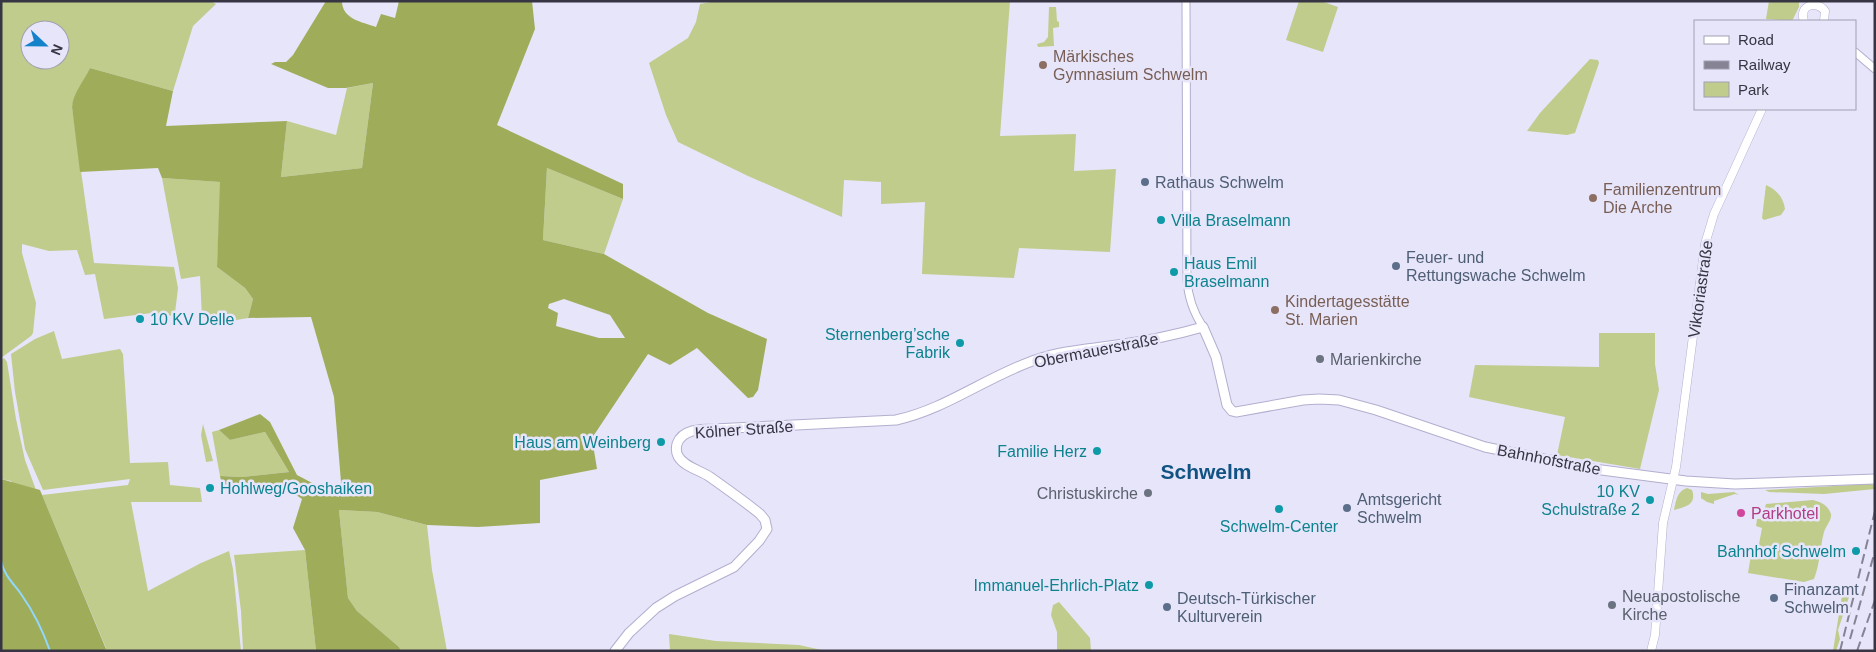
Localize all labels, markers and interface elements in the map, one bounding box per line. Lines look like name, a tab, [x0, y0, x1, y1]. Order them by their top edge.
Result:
north arrow	[20, 20, 70, 70]
legend	[1694, 20, 1856, 110]
text: Road	[1738, 31, 1774, 48]
text: N	[48, 42, 66, 58]
place label: Märkisches Gymnasium Schwelm	[1053, 48, 1208, 83]
text: Railway	[1738, 56, 1791, 73]
marker: Märkisches Gymnasium Schwelm	[1037, 59, 1049, 71]
text: Park	[1738, 81, 1769, 98]
place label: Rathaus Schwelm	[1155, 174, 1284, 191]
marker: Rathaus Schwelm	[1139, 176, 1151, 188]
place label: Familienzentrum Die Arche	[1603, 181, 1721, 216]
marker: Familienzentrum Die Arche	[1587, 192, 1599, 204]
place label: Villa Braselmann	[1171, 212, 1291, 229]
marker: Villa Braselmann	[1155, 214, 1167, 226]
street label: Viktoriastraße	[1685, 239, 1716, 339]
place label: Feuer- und Rettungswache Schwelm	[1406, 249, 1586, 284]
place label: Haus Emil Braselmann	[1184, 255, 1269, 290]
marker: Feuer- und Rettungswache Schwelm	[1390, 260, 1402, 272]
marker: Haus Emil Braselmann	[1168, 266, 1180, 278]
place label: Kindertagesstätte St. Marien	[1285, 293, 1410, 328]
marker: Kindertagesstätte St. Marien	[1269, 304, 1281, 316]
place label: 10 KV Delle	[150, 311, 235, 328]
marker: 10 KV Delle	[134, 313, 146, 325]
place label: Sternenberg’sche Fabrik	[825, 326, 951, 361]
street label: Obermauerstraße	[1033, 330, 1160, 371]
marker: Sternenberg’sche Fabrik	[954, 337, 966, 349]
place label: Marienkirche	[1330, 351, 1422, 368]
marker: Marienkirche	[1314, 353, 1326, 365]
street label: Kölner Straße	[694, 418, 794, 441]
place label: Haus am Weinberg	[514, 434, 651, 451]
marker: Haus am Weinberg	[655, 436, 667, 448]
street label: Bahnhofstraße	[1496, 441, 1602, 478]
place label: Familie Herz	[997, 443, 1087, 460]
marker: Familie Herz	[1091, 445, 1103, 457]
district label: Schwelm	[1160, 460, 1252, 483]
place label: Hohlweg/Gooshaiken	[220, 480, 372, 497]
marker: Hohlweg/Gooshaiken	[204, 482, 216, 494]
place label: 10 KV Schulstraße 2	[1541, 483, 1640, 518]
place label: Christuskirche	[1037, 485, 1138, 502]
marker: Christuskirche	[1142, 487, 1154, 499]
place label: Amtsgericht Schwelm	[1357, 491, 1442, 526]
marker: 10 KV Schulstraße 2	[1644, 494, 1656, 506]
marker: Amtsgericht Schwelm	[1341, 502, 1353, 514]
marker: Schwelm-Center	[1273, 503, 1285, 515]
place label: Parkhotel	[1751, 505, 1819, 522]
marker: Parkhotel	[1735, 507, 1747, 519]
place label: Schwelm-Center	[1220, 518, 1339, 535]
place label: Bahnhof Schwelm	[1717, 543, 1846, 560]
marker: Bahnhof Schwelm	[1850, 545, 1862, 557]
place label: Immanuel-Ehrlich-Platz	[974, 577, 1139, 594]
marker: Immanuel-Ehrlich-Platz	[1143, 579, 1155, 591]
place label: Finanzamt Schwelm	[1784, 581, 1859, 616]
place label: Neuapostolische Kirche	[1622, 588, 1740, 623]
place label: Deutsch-Türkischer Kulturverein	[1177, 590, 1316, 625]
marker: Finanzamt Schwelm	[1768, 592, 1780, 604]
marker: Neuapostolische Kirche	[1606, 599, 1618, 611]
marker: Deutsch-Türkischer Kulturverein	[1161, 601, 1173, 613]

